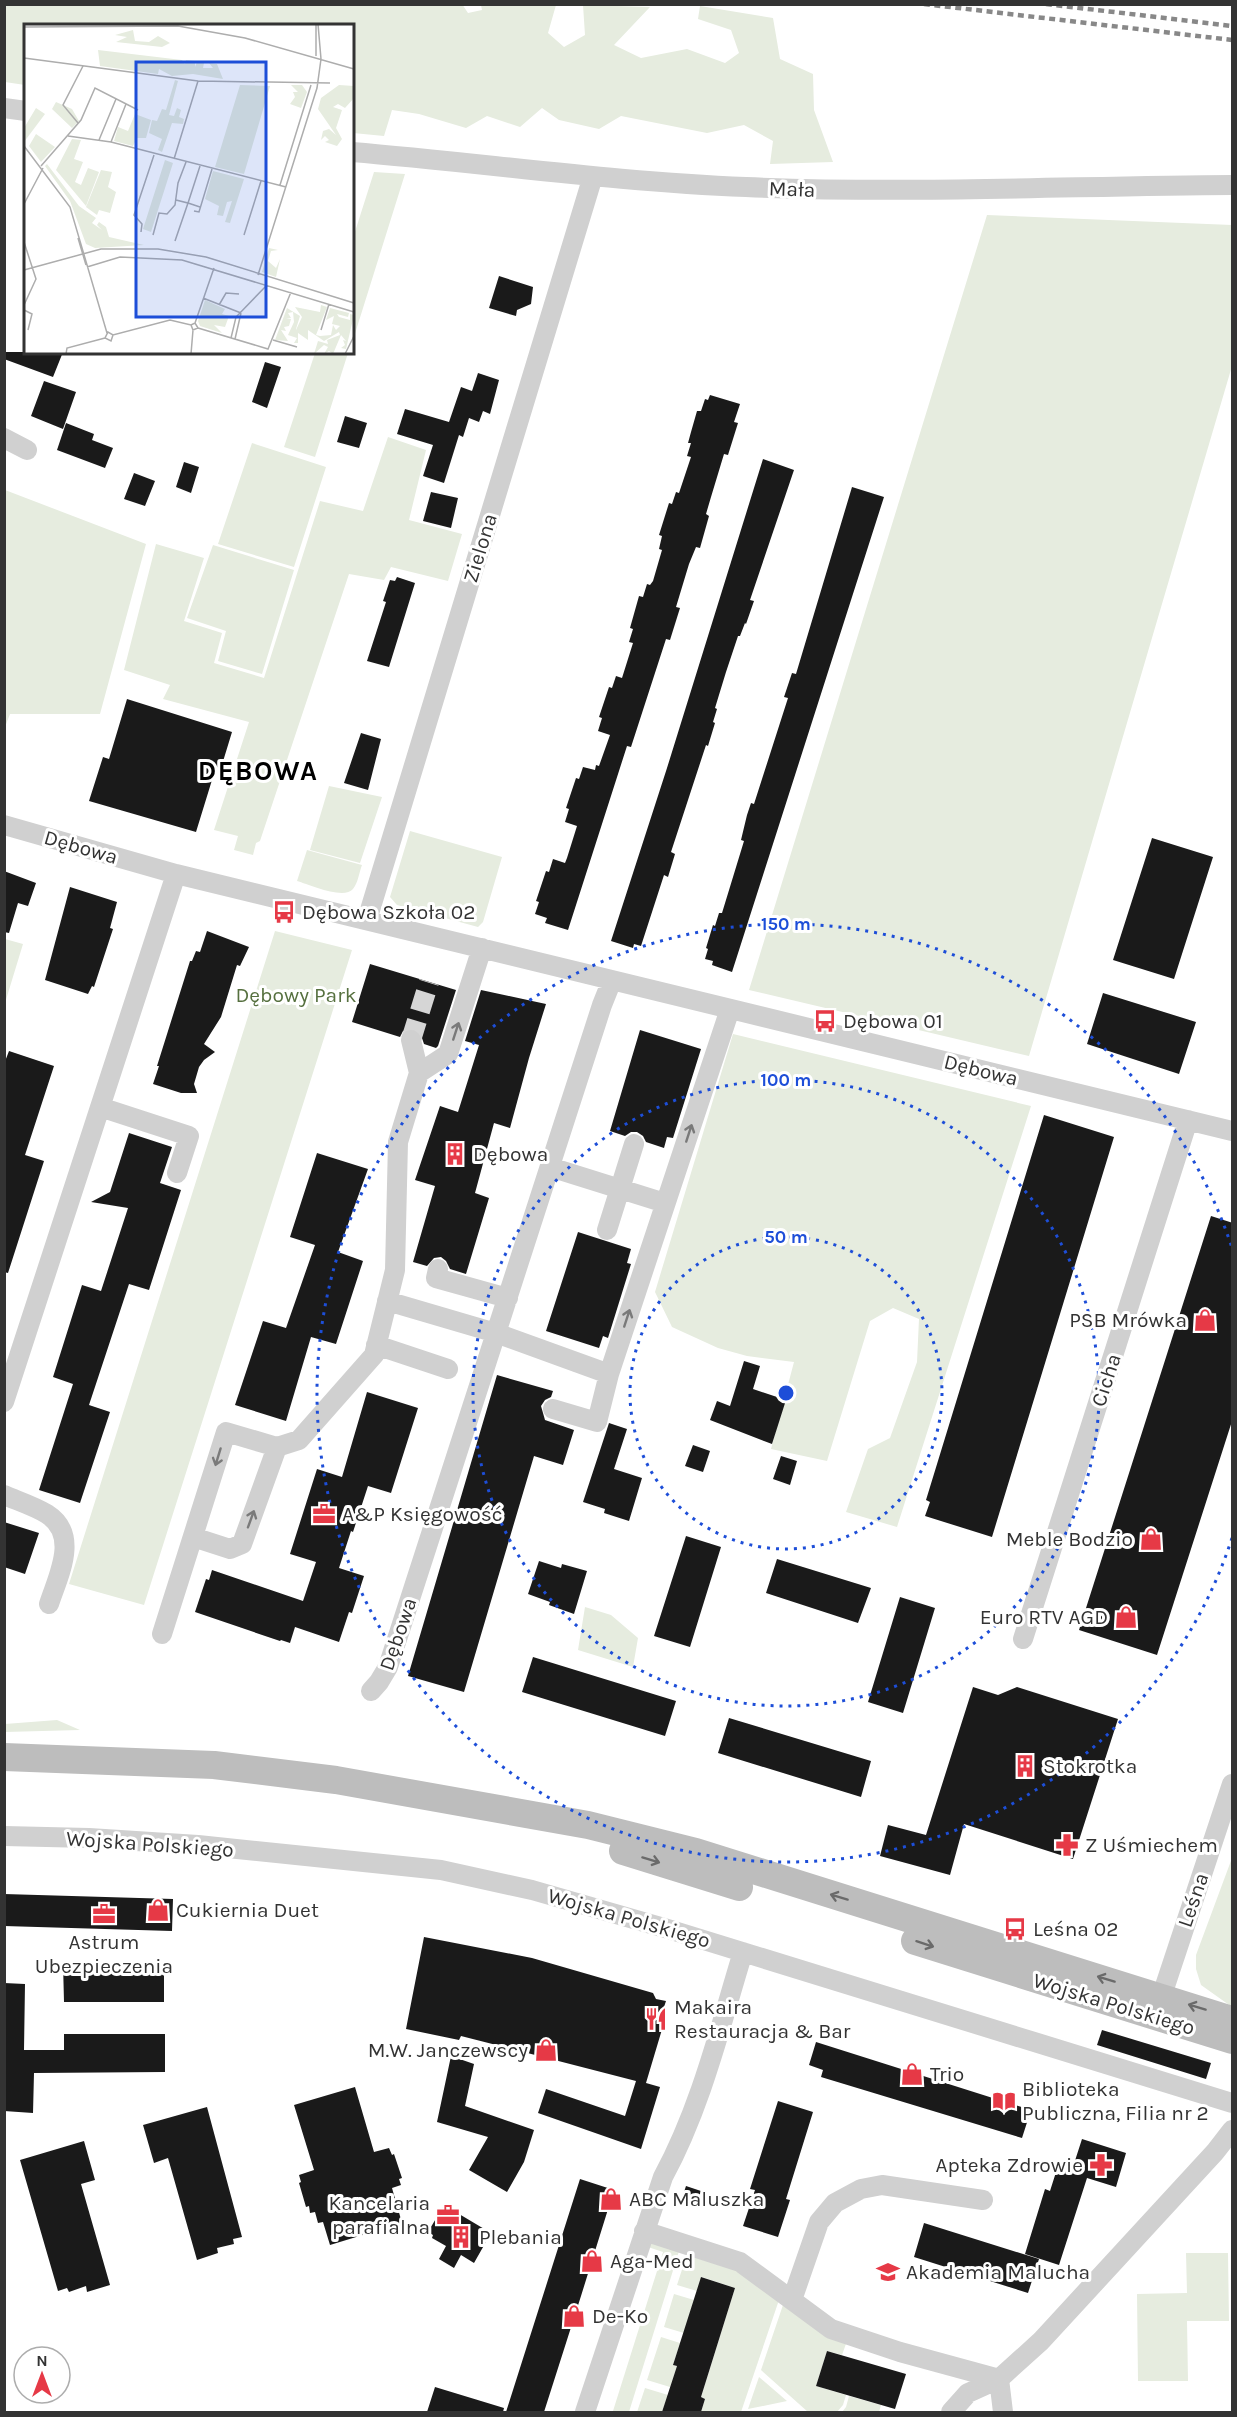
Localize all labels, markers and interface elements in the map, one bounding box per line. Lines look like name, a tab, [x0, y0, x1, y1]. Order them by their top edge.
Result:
inset map	[24, 24, 354, 354]
street label: Mała	[768, 176, 816, 202]
street label: Zielona	[458, 511, 502, 585]
district label: DĘBOWA	[198, 755, 318, 787]
street label: Dębowa	[41, 825, 121, 869]
bus stop icon: Dębowa Szkoła 02	[271, 899, 297, 925]
place label: Dębowa Szkoła 02	[302, 900, 475, 924]
text: 150 m	[761, 913, 811, 935]
park label: Dębowy Park	[235, 983, 357, 1007]
bus stop icon: Dębowa 01	[812, 1008, 838, 1034]
place label: Dębowa 01	[843, 1009, 943, 1033]
one-way arrow	[451, 1022, 462, 1041]
street label: Dębowa	[942, 1049, 1020, 1091]
text: 100 m	[761, 1069, 811, 1091]
one-way arrow	[684, 1124, 695, 1143]
building icon: Dębowa	[442, 1141, 468, 1167]
place label: Dębowa	[473, 1142, 548, 1166]
text: 50 m	[764, 1226, 808, 1248]
shop icon: PSB Mrówka	[1192, 1307, 1218, 1333]
place label: PSB Mrówka	[1069, 1308, 1187, 1332]
one-way arrow	[623, 1309, 634, 1328]
street label: Cicha	[1086, 1351, 1126, 1409]
centre of rings	[776, 1383, 796, 1403]
one-way arrow	[212, 1447, 223, 1466]
office icon: A&P Księgowość	[311, 1501, 337, 1527]
place label: A&P Księgowość	[342, 1502, 503, 1526]
one-way arrow	[247, 1510, 258, 1529]
shop icon: Meble Bodzio	[1138, 1526, 1164, 1552]
place label: Meble Bodzio	[1006, 1527, 1133, 1551]
street label: Dębowa	[374, 1594, 422, 1674]
shop icon: Euro RTV AGD	[1113, 1604, 1139, 1630]
place label: Euro RTV AGD	[980, 1605, 1108, 1629]
building icon: Stokrotka	[1012, 1753, 1038, 1779]
place label: Stokrotka	[1043, 1754, 1137, 1778]
street label: Wojska Polskiego	[65, 1826, 235, 1862]
pharmacy icon: Z Uśmiechem	[1054, 1832, 1080, 1858]
place label: Z Uśmiechem	[1085, 1833, 1218, 1857]
one-way arrow	[641, 1855, 660, 1866]
street label: Leśna	[1173, 1870, 1213, 1930]
street label: Wojska Polskiego	[545, 1883, 713, 1953]
one-way arrow	[830, 1891, 849, 1902]
shop icon: Cukiernia Duet	[145, 1897, 171, 1923]
place label: Cukiernia Duet	[176, 1898, 319, 1922]
office icon: Astrum Ubezpieczenia	[91, 1901, 117, 1927]
bus stop icon: Leśna 02	[1002, 1916, 1028, 1942]
place label: Leśna 02	[1033, 1917, 1119, 1941]
place label: Astrum Ubezpieczenia	[35, 1930, 173, 1978]
one-way arrow	[915, 1939, 934, 1950]
street label: Wojska Polskiego	[1030, 1968, 1198, 2040]
one-way arrow	[1097, 1973, 1116, 1984]
place label: Makaira Restauracja & Bar	[674, 1995, 851, 2043]
one-way arrow	[1188, 2001, 1207, 2012]
restaurant icon: Makaira Restauracja & Bar	[643, 2006, 669, 2032]
shop icon: M.W. Janczewscy	[533, 2037, 559, 2063]
place label: M.W. Janczewscy	[368, 2038, 528, 2062]
shop icon: Trio	[899, 2061, 925, 2087]
place label: Trio	[930, 2062, 964, 2086]
place label: Biblioteka Publiczna, Filia nr 2	[1022, 2077, 1209, 2125]
library icon: Biblioteka Publiczna, Filia nr 2	[991, 2088, 1017, 2114]
pharmacy icon: Apteka Zdrowie	[1088, 2152, 1114, 2178]
place label: Apteka Zdrowie	[935, 2153, 1083, 2177]
shop icon: ABC Maluszka	[598, 2186, 624, 2212]
place label: ABC Maluszka	[629, 2187, 764, 2211]
place label: Kancelaria parafialna	[329, 2191, 430, 2239]
office icon: Kancelaria parafialna	[435, 2202, 461, 2228]
building icon: Plebania	[448, 2224, 474, 2250]
place label: Plebania	[479, 2225, 562, 2249]
shop icon: Aga-Med	[579, 2248, 605, 2274]
place label: Aga-Med	[610, 2249, 694, 2273]
school or university icon: Akademia Malucha	[875, 2259, 901, 2285]
place label: Akademia Malucha	[906, 2260, 1090, 2284]
shop icon: De-Ko	[561, 2303, 587, 2329]
place label: De-Ko	[592, 2304, 648, 2328]
north arrow	[12, 2345, 72, 2405]
text: N	[36, 2351, 48, 2370]

